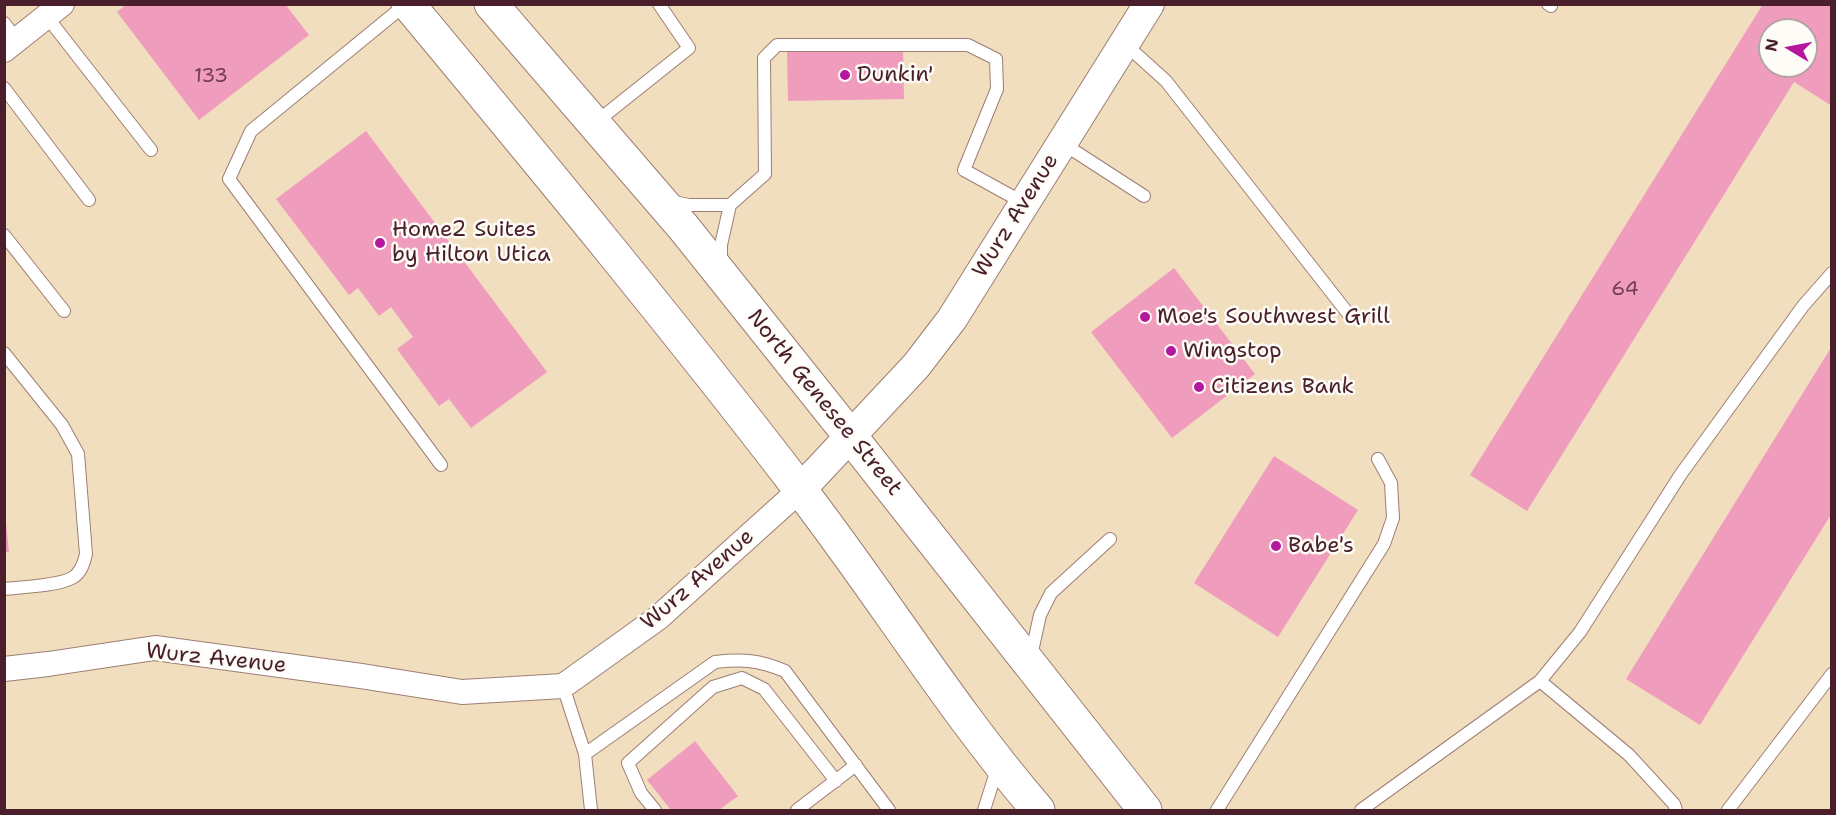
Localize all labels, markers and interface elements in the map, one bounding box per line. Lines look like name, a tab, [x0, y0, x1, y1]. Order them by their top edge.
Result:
north arrow	[1758, 18, 1818, 78]
text: N	[1760, 37, 1783, 53]
place label: Dunkin'	[857, 62, 934, 88]
house number: 133	[194, 65, 228, 89]
marker: Dunkin'	[838, 68, 852, 82]
street label: Wurz Avenue	[967, 149, 1065, 283]
place label: Home2 Suites by Hilton Utica	[392, 217, 551, 268]
marker: Home2 Suites by Hilton Utica	[373, 236, 387, 250]
house number: 64	[1611, 278, 1639, 302]
place label: Moe's Southwest Grill	[1157, 304, 1390, 330]
street label: North Genesee Street	[741, 305, 907, 501]
marker: Moe's Southwest Grill	[1138, 310, 1152, 324]
place label: Wingstop	[1183, 338, 1282, 364]
marker: Wingstop	[1164, 344, 1178, 358]
place label: Citizens Bank	[1211, 374, 1354, 400]
marker: Citizens Bank	[1192, 380, 1206, 394]
street label: Wurz Avenue	[636, 524, 760, 636]
place label: Babe's	[1288, 533, 1354, 559]
marker: Babe's	[1269, 539, 1283, 553]
street label: Wurz Avenue	[145, 639, 287, 679]

